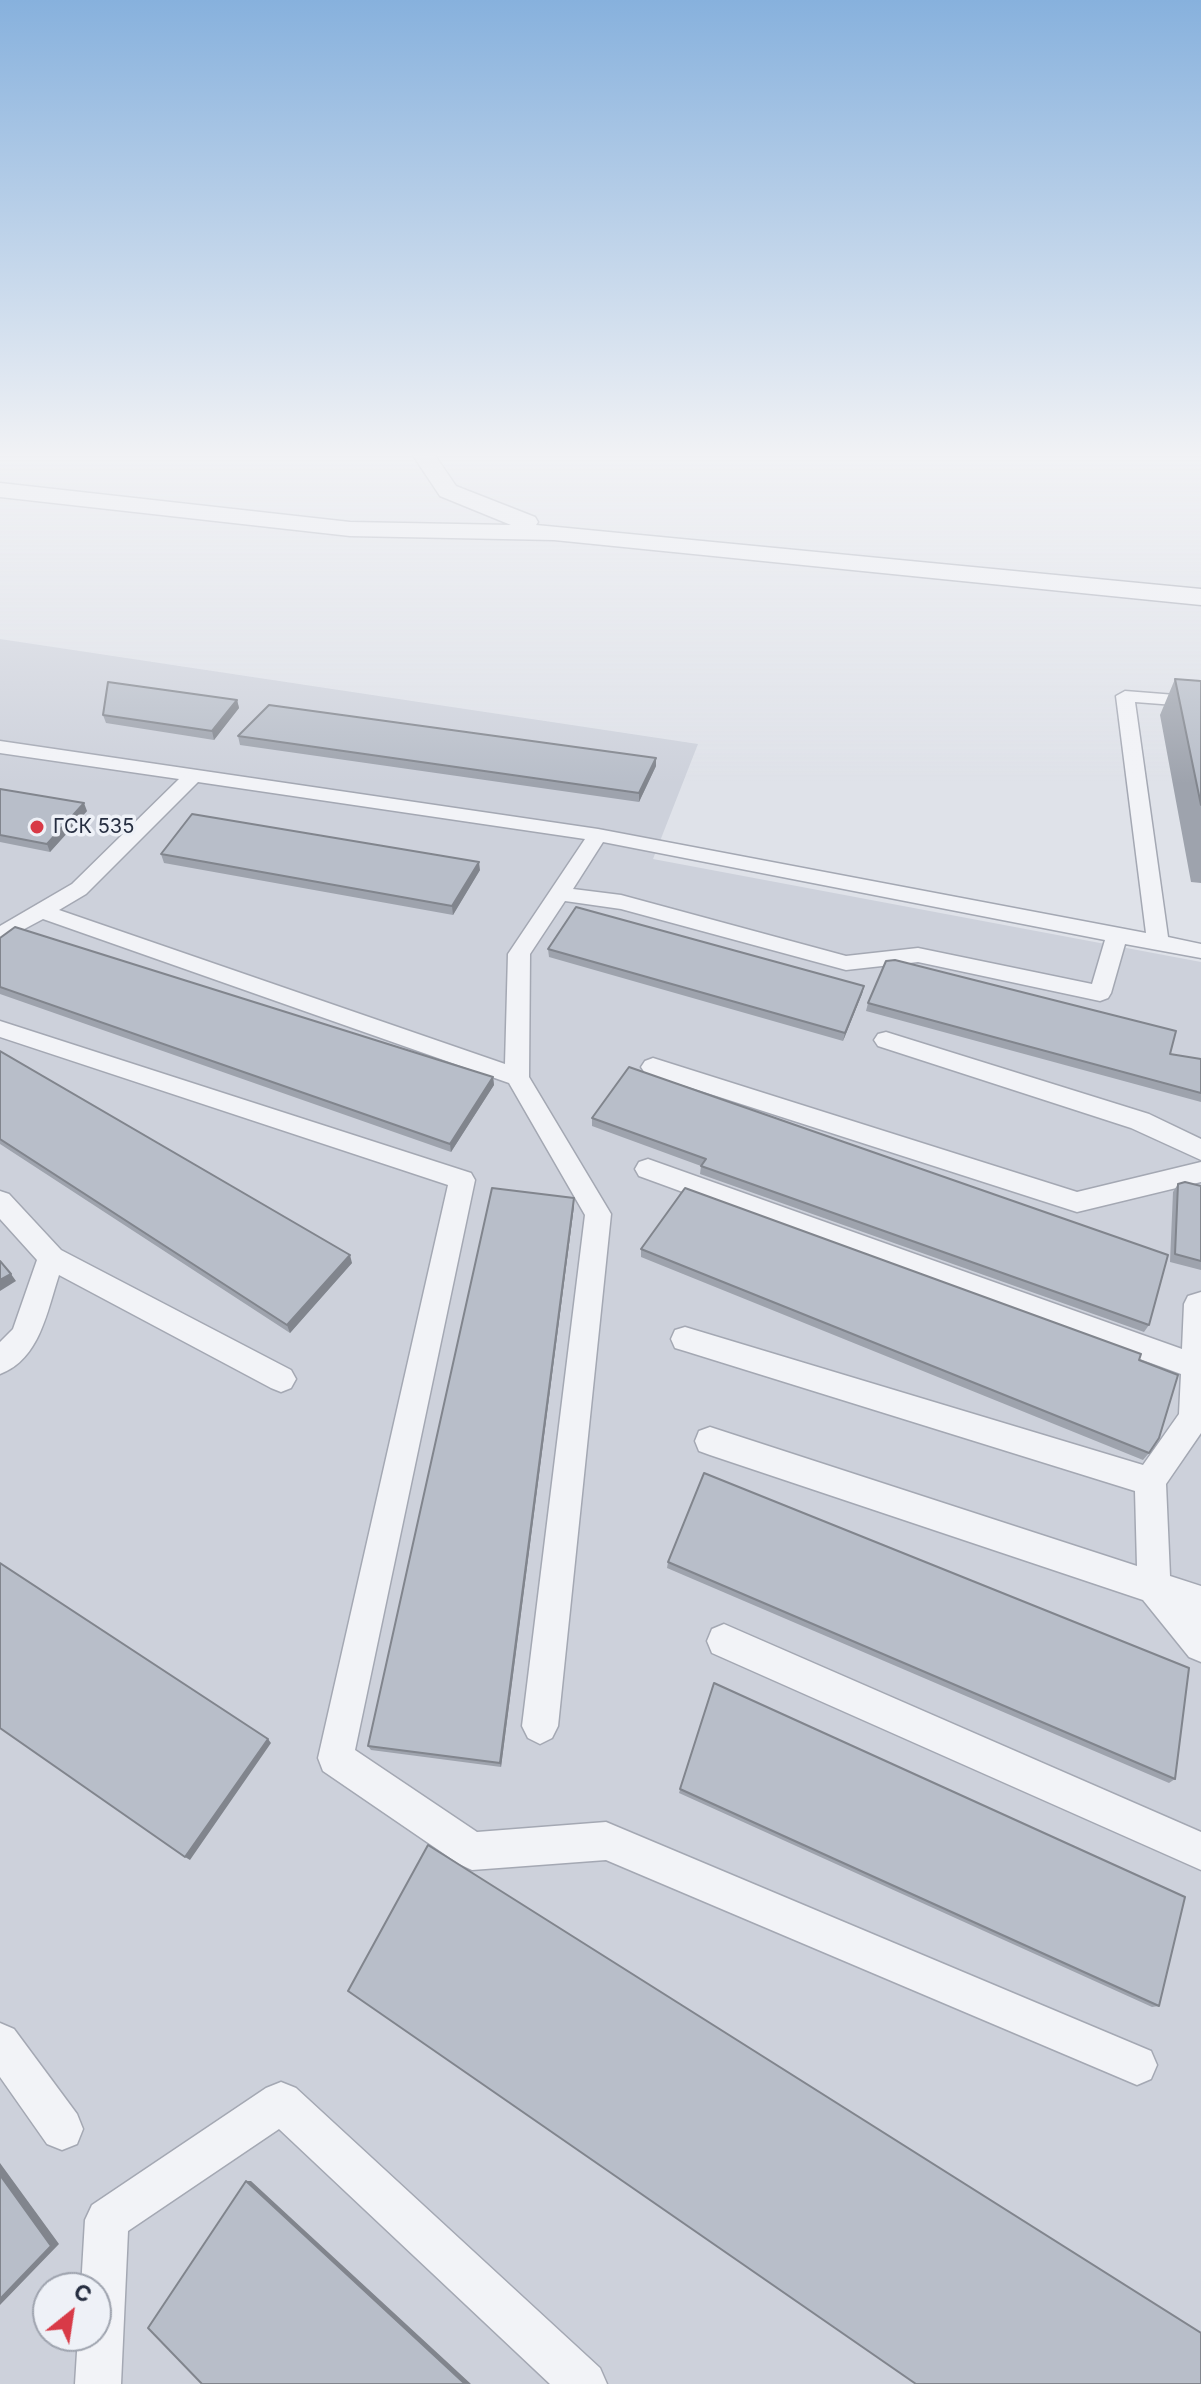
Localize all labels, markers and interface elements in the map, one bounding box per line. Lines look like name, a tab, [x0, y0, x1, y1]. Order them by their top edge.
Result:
place label: ГСК 535	[53, 815, 134, 839]
marker: ГСК 535	[28, 818, 46, 836]
north arrow	[32, 2272, 112, 2352]
text: С	[69, 2278, 97, 2308]

